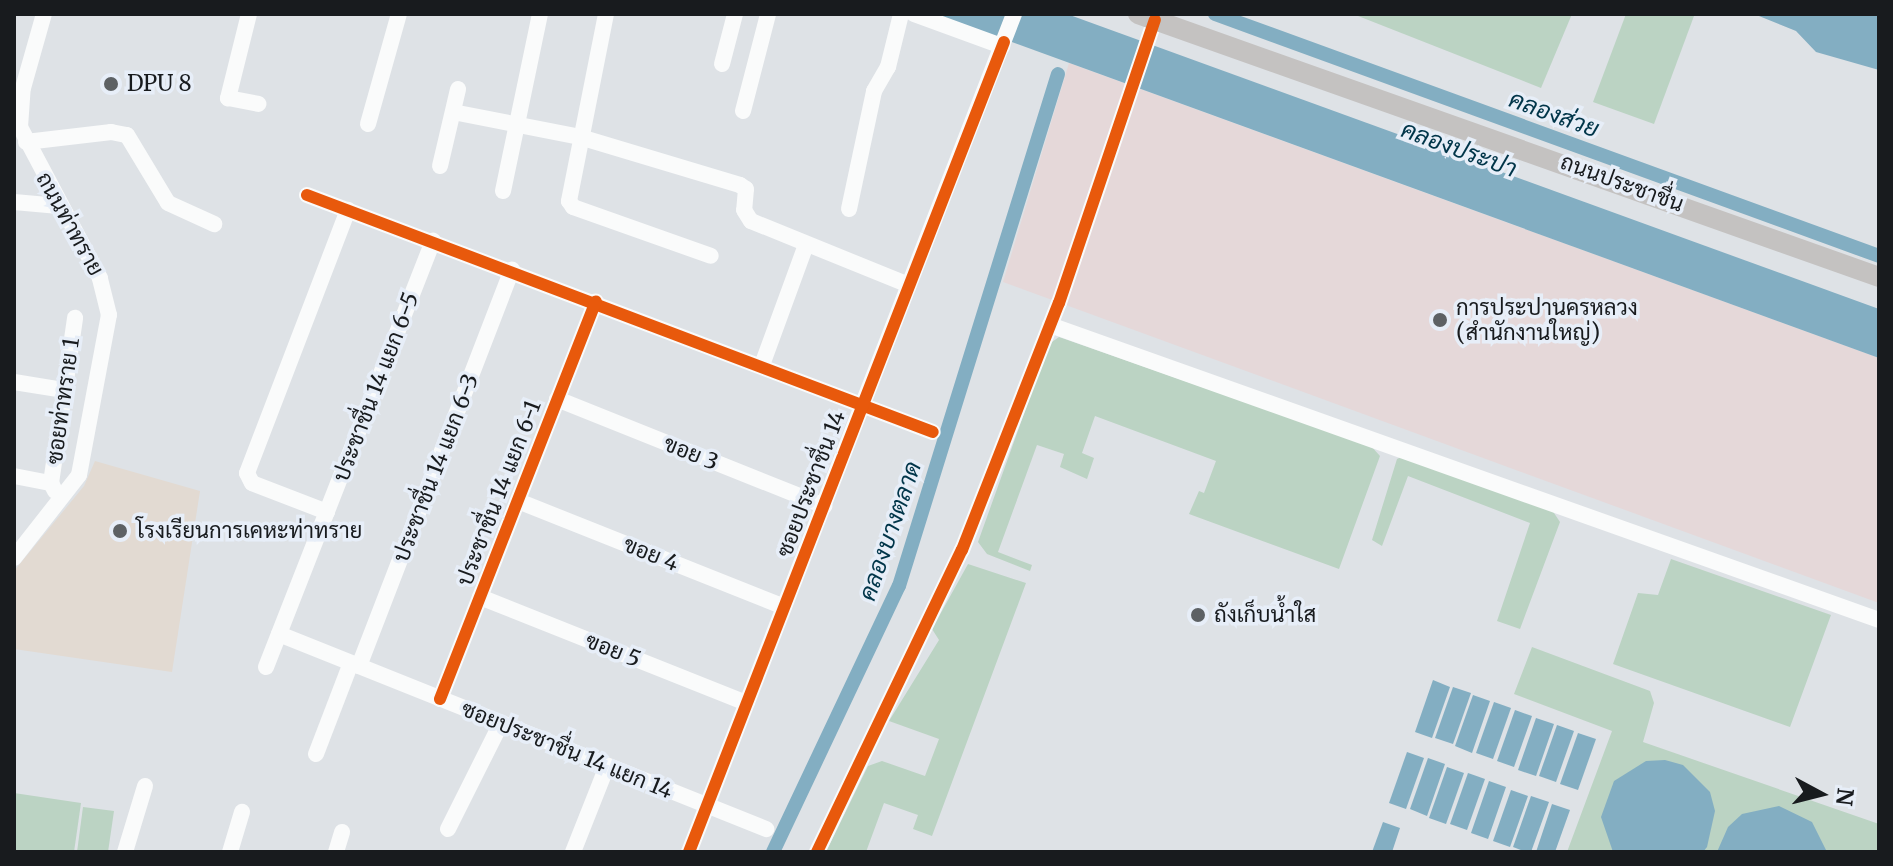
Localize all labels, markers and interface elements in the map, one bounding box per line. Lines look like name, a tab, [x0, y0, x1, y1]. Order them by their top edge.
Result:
place label: DPU 8	[127, 71, 192, 97]
marker: DPU 8	[102, 75, 120, 93]
water label: คลองส่วย	[1505, 85, 1603, 143]
water label: คลองประปา	[1397, 115, 1521, 183]
street label: ถนนประชาชื่น	[1557, 149, 1687, 217]
street label: ถนนท่าทราย	[31, 168, 109, 280]
street label: ประชาชื่น 14 แยก 6-5	[328, 289, 424, 485]
place label: การประปานครหลวง (สำนักงานใหญ่)	[1456, 294, 1638, 346]
marker: การประปานครหลวง (สำนักงานใหญ่)	[1431, 311, 1449, 329]
street label: ซอยท่าทราย 1	[41, 336, 85, 466]
street label: ประชาชื่น 14 แยก 6-3	[388, 370, 484, 566]
street label: ประชาชื่น 14 แยก 6-1	[451, 397, 547, 589]
street label: ซอยประชาชื่น 14	[771, 407, 851, 561]
street label: ขอย 3	[660, 430, 722, 476]
water label: คลองบางตลาด	[853, 457, 927, 605]
place label: โรงเรียนการเคหะท่าทราย	[136, 518, 362, 544]
marker: โรงเรียนการเคหะท่าทราย	[111, 522, 129, 540]
street label: ขอย 4	[619, 531, 683, 577]
place label: ถังเก็บน้ำใส	[1214, 602, 1316, 628]
marker: ถังเก็บน้ำใส	[1189, 606, 1207, 624]
street label: ฃอย 5	[582, 627, 644, 673]
street label: ซอยประชาชื่น 14 แยก 14	[458, 696, 676, 804]
north arrow	[1781, 754, 1861, 834]
text: N	[1830, 787, 1860, 807]

